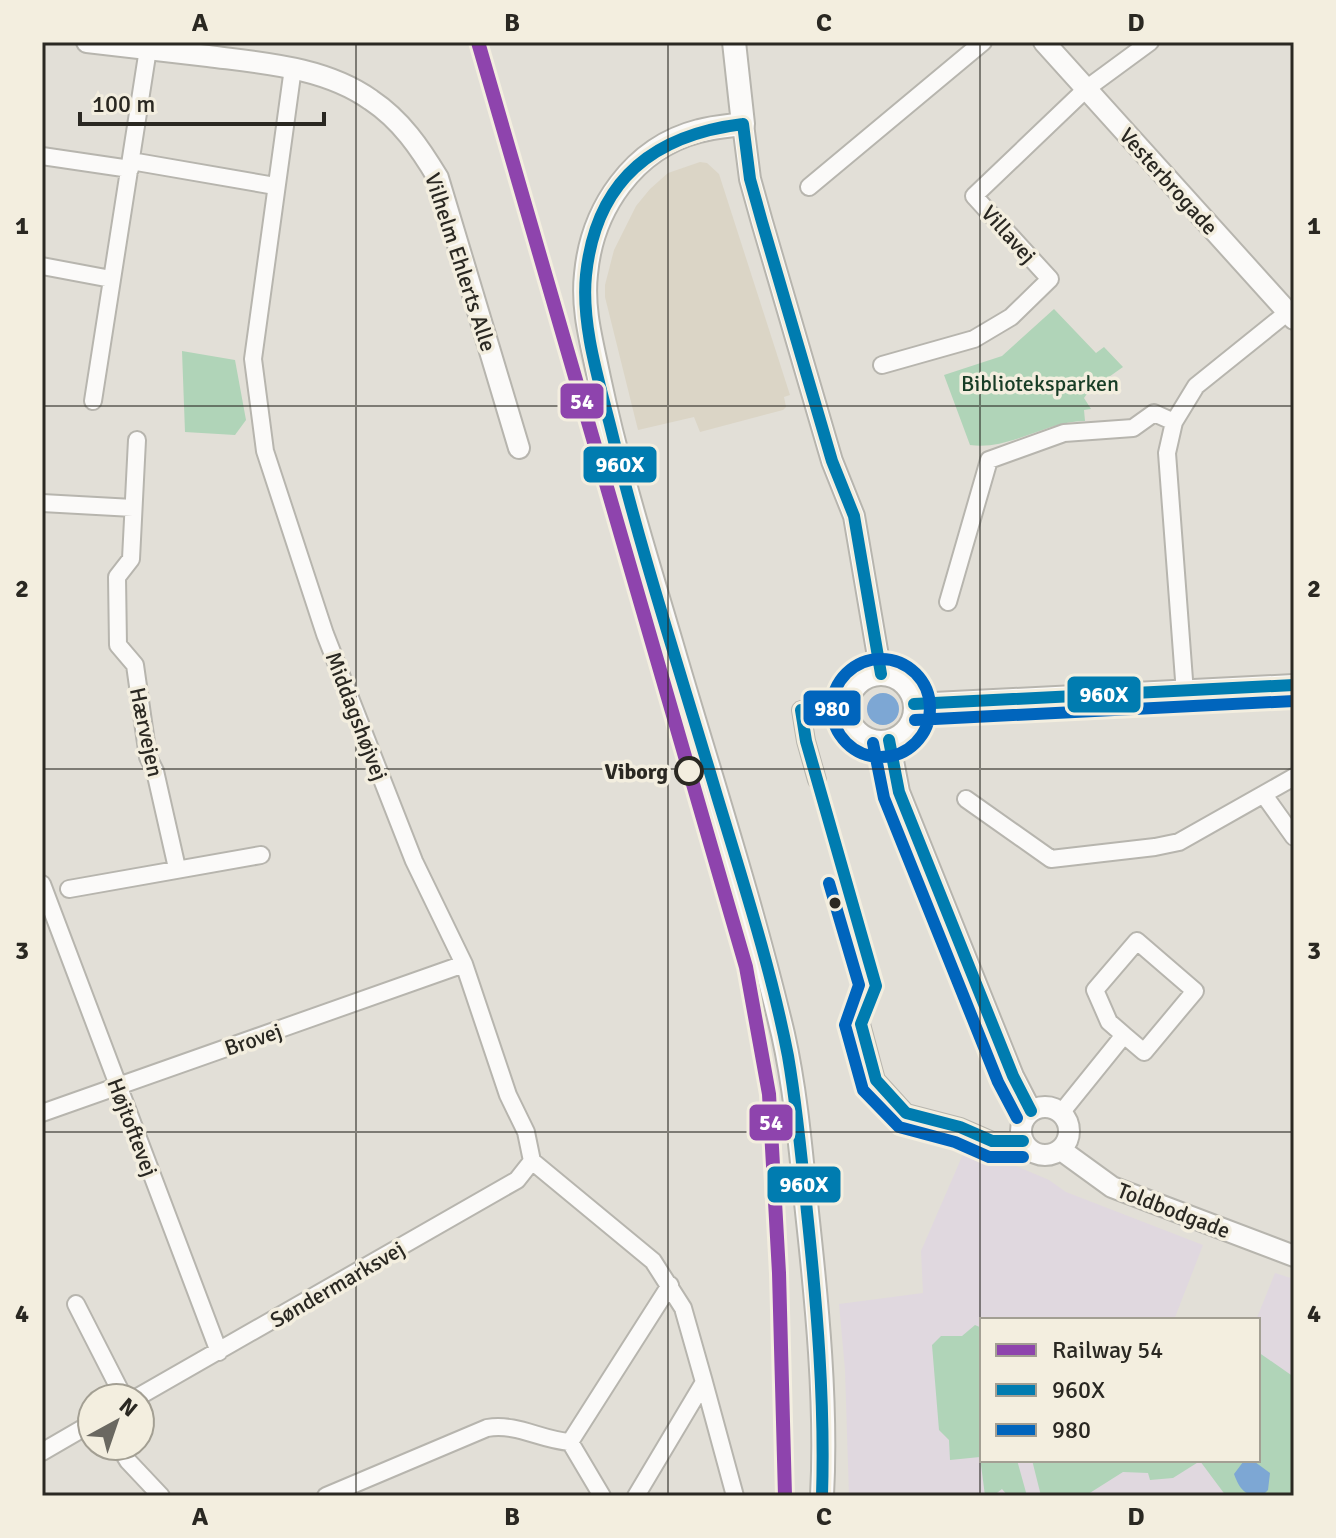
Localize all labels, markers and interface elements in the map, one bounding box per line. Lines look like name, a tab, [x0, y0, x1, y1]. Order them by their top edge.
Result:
text: A	[192, 7, 209, 39]
text: B	[504, 7, 520, 39]
text: C	[816, 7, 832, 39]
text: D	[1127, 7, 1145, 39]
scale bar	[80, 76, 324, 126]
text: 100 m	[92, 89, 155, 119]
street label: Vesterbrogade	[1113, 122, 1224, 240]
street label: Vilhelm Ehlerts Alle	[419, 170, 502, 355]
street label: Villavej	[976, 200, 1042, 269]
text: 1	[15, 210, 29, 242]
text: 1	[1307, 210, 1321, 242]
park label: Biblioteksparken	[961, 370, 1119, 397]
line badge: 54	[559, 382, 605, 420]
text: 54	[570, 388, 594, 415]
line badge: 960X	[582, 445, 658, 484]
text: 960X	[595, 451, 645, 478]
text: 2	[15, 573, 29, 605]
text: 2	[1307, 573, 1321, 605]
street label: Middagshøjvej	[320, 648, 393, 784]
line badge: 960X	[1066, 675, 1142, 714]
text: 960X	[1079, 681, 1129, 708]
street label: Hærvejen	[124, 685, 169, 779]
line badge: 980	[802, 689, 862, 727]
text: 980	[814, 695, 850, 722]
marker: Viborg	[675, 757, 703, 785]
place label: Viborg	[605, 758, 668, 785]
unlabelled marker	[827, 895, 843, 911]
text: 3	[15, 935, 29, 967]
text: 3	[1307, 935, 1321, 967]
street label: Brovej	[221, 1017, 285, 1062]
street label: Højtoftevej	[101, 1074, 164, 1180]
line badge: 54	[748, 1103, 794, 1142]
text: 54	[759, 1109, 783, 1136]
line badge: 960X	[766, 1165, 842, 1204]
text: 960X	[779, 1171, 829, 1198]
street label: Toldbodgade	[1114, 1177, 1234, 1244]
street label: Søndermarksvej	[265, 1235, 409, 1334]
text: 4	[15, 1298, 29, 1330]
text: 4	[1307, 1298, 1321, 1330]
legend	[980, 1318, 1260, 1462]
text: Railway 54	[1052, 1335, 1163, 1365]
text: 960X	[1052, 1375, 1105, 1405]
north arrow	[76, 1382, 156, 1462]
text: N	[114, 1392, 143, 1422]
text: 980	[1052, 1415, 1091, 1445]
text: A	[192, 1501, 209, 1533]
text: B	[504, 1501, 520, 1533]
text: C	[816, 1501, 832, 1533]
text: D	[1127, 1501, 1145, 1533]

